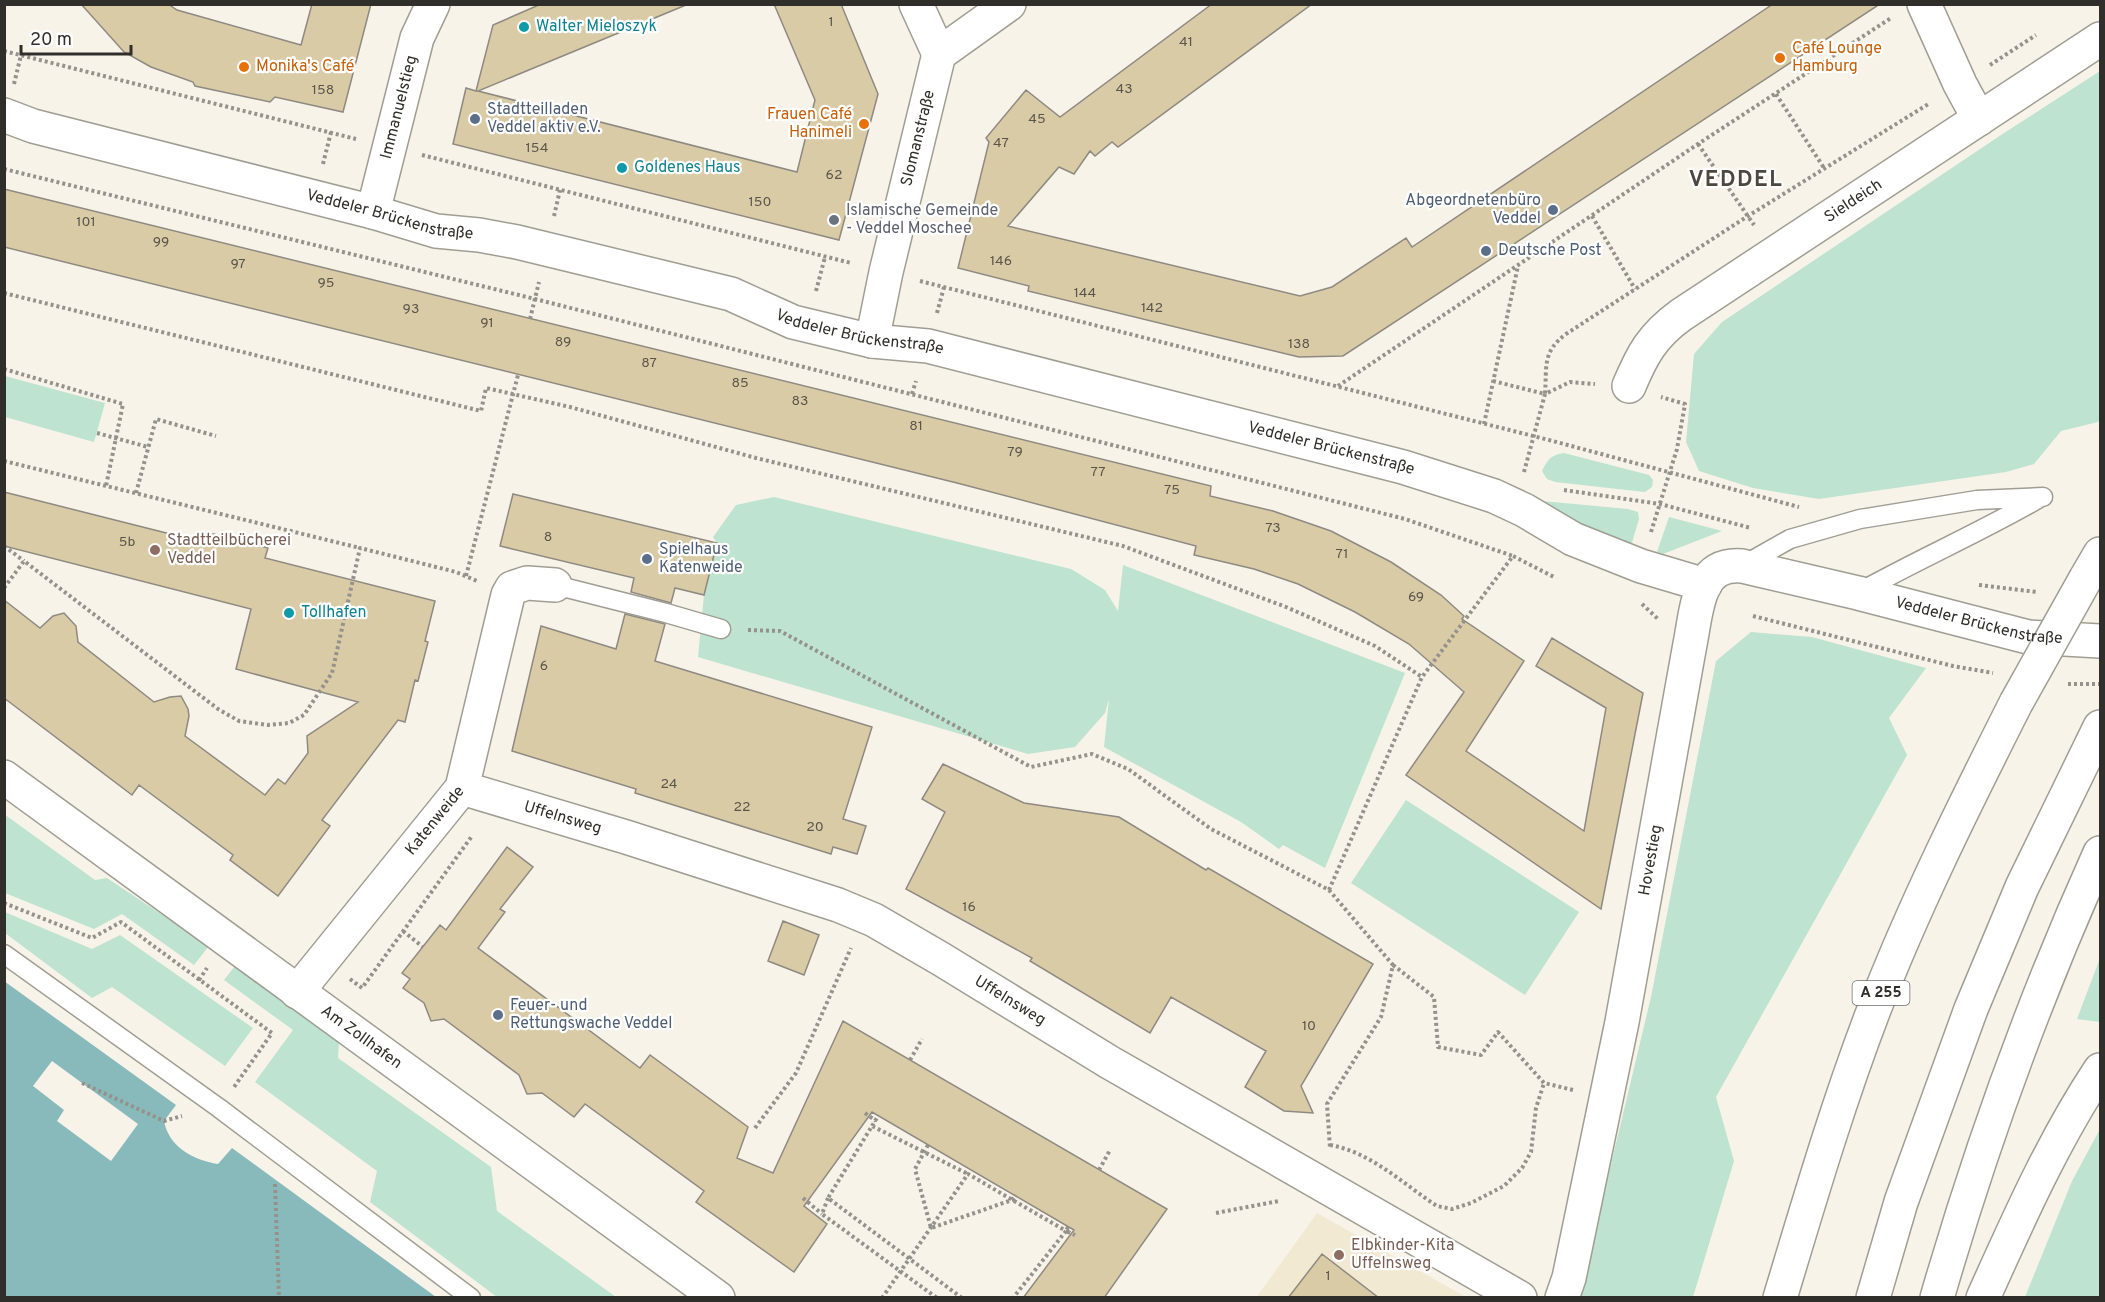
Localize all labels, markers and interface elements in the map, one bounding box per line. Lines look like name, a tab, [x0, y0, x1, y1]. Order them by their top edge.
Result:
house number: 1	[828, 14, 834, 31]
place label: Walter Mieloszyk	[536, 17, 657, 37]
scale bar	[21, 18, 130, 56]
marker: Walter Mieloszyk	[517, 20, 531, 34]
text: 20 m	[30, 29, 72, 52]
house number: 41	[1179, 34, 1193, 51]
place label: Café Lounge Hamburg	[1792, 39, 1882, 77]
marker: Café Lounge Hamburg	[1773, 51, 1787, 65]
street label: Immanuelstieg	[377, 53, 422, 161]
place label: Monika's Café	[256, 57, 354, 77]
marker: Monika's Café	[237, 60, 251, 74]
house number: 43	[1115, 81, 1133, 98]
house number: 158	[312, 82, 334, 99]
street label: Slomanstraße	[897, 88, 940, 189]
place label: Stadtteilladen Veddel aktiv e.V.	[487, 100, 601, 138]
place label: Frauen Café Hanimeli	[767, 105, 852, 143]
house number: 45	[1028, 111, 1046, 128]
marker: Stadtteilladen Veddel aktiv e.V.	[468, 112, 482, 126]
marker: Frauen Café Hanimeli	[857, 117, 871, 131]
house number: 47	[993, 135, 1009, 152]
house number: 154	[526, 140, 548, 157]
place label: Goldenes Haus	[634, 158, 741, 178]
marker: Goldenes Haus	[615, 161, 629, 175]
house number: 62	[826, 167, 842, 184]
district label: VEDDEL	[1689, 167, 1783, 194]
street label: Sieldeich	[1821, 175, 1886, 228]
street label: Veddeler Brückenstraße	[304, 186, 474, 244]
place label: Abgeordnetenbüro Veddel	[1405, 191, 1541, 229]
house number: 150	[749, 194, 771, 211]
place label: Islamische Gemeinde - Veddel Moschee	[846, 201, 998, 239]
marker: Abgeordnetenbüro Veddel	[1546, 203, 1560, 217]
marker: Islamische Gemeinde - Veddel Moschee	[827, 213, 841, 227]
house number: 101	[76, 214, 96, 231]
house number: 99	[153, 234, 169, 251]
place label: Deutsche Post	[1498, 241, 1602, 261]
marker: Deutsche Post	[1479, 244, 1493, 258]
house number: 146	[990, 253, 1012, 270]
house number: 97	[230, 256, 246, 273]
house number: 95	[317, 275, 335, 292]
house number: 144	[1074, 285, 1096, 302]
house number: 142	[1141, 300, 1163, 317]
house number: 93	[403, 301, 419, 318]
street label: Veddeler Brückenstraße	[772, 305, 946, 360]
house number: 91	[480, 315, 494, 332]
house number: 89	[555, 334, 571, 351]
house number: 138	[1288, 336, 1310, 353]
house number: 87	[641, 355, 657, 372]
house number: 85	[731, 375, 749, 392]
house number: 83	[792, 393, 808, 410]
house number: 81	[909, 418, 923, 435]
street label: Veddeler Brückenstraße	[1245, 418, 1417, 480]
house number: 79	[1007, 444, 1023, 461]
house number: 77	[1090, 464, 1106, 481]
house number: 75	[1164, 482, 1180, 499]
house number: 73	[1265, 520, 1281, 537]
house number: 8	[544, 529, 552, 546]
place label: Stadtteilbücherei Veddel	[167, 531, 291, 569]
house number: 5b	[119, 534, 135, 551]
place label: Spielhaus Katenweide	[659, 540, 743, 578]
marker: Stadtteilbücherei Veddel	[148, 543, 162, 557]
house number: 71	[1336, 546, 1348, 563]
marker: Spielhaus Katenweide	[640, 552, 654, 566]
house number: 69	[1408, 589, 1424, 606]
street label: Veddeler Brückenstraße	[1893, 593, 2063, 649]
place label: Tollhafen	[301, 603, 366, 623]
marker: Tollhafen	[282, 606, 296, 620]
house number: 6	[540, 658, 548, 675]
house number: 24	[660, 776, 678, 793]
street label: Katenweide	[401, 782, 469, 860]
street label: Uffelnsweg	[521, 797, 604, 839]
house number: 22	[733, 799, 751, 816]
house number: 20	[806, 819, 824, 836]
street label: Hovestieg	[1635, 823, 1667, 897]
house number: 16	[962, 899, 976, 916]
street label: Uffelnsweg	[970, 972, 1049, 1031]
road number: A 255	[1852, 981, 1910, 1005]
place label: Feuer- und Rettungswache Veddel	[510, 996, 672, 1034]
street label: Am Zollhafen	[316, 1001, 406, 1074]
marker: Feuer- und Rettungswache Veddel	[491, 1008, 505, 1022]
house number: 10	[1302, 1018, 1316, 1035]
place label: Elbkinder-Kita Uffelnsweg	[1351, 1236, 1454, 1274]
marker: Elbkinder-Kita Uffelnsweg	[1332, 1248, 1346, 1262]
house number: 1	[1325, 1268, 1331, 1285]

